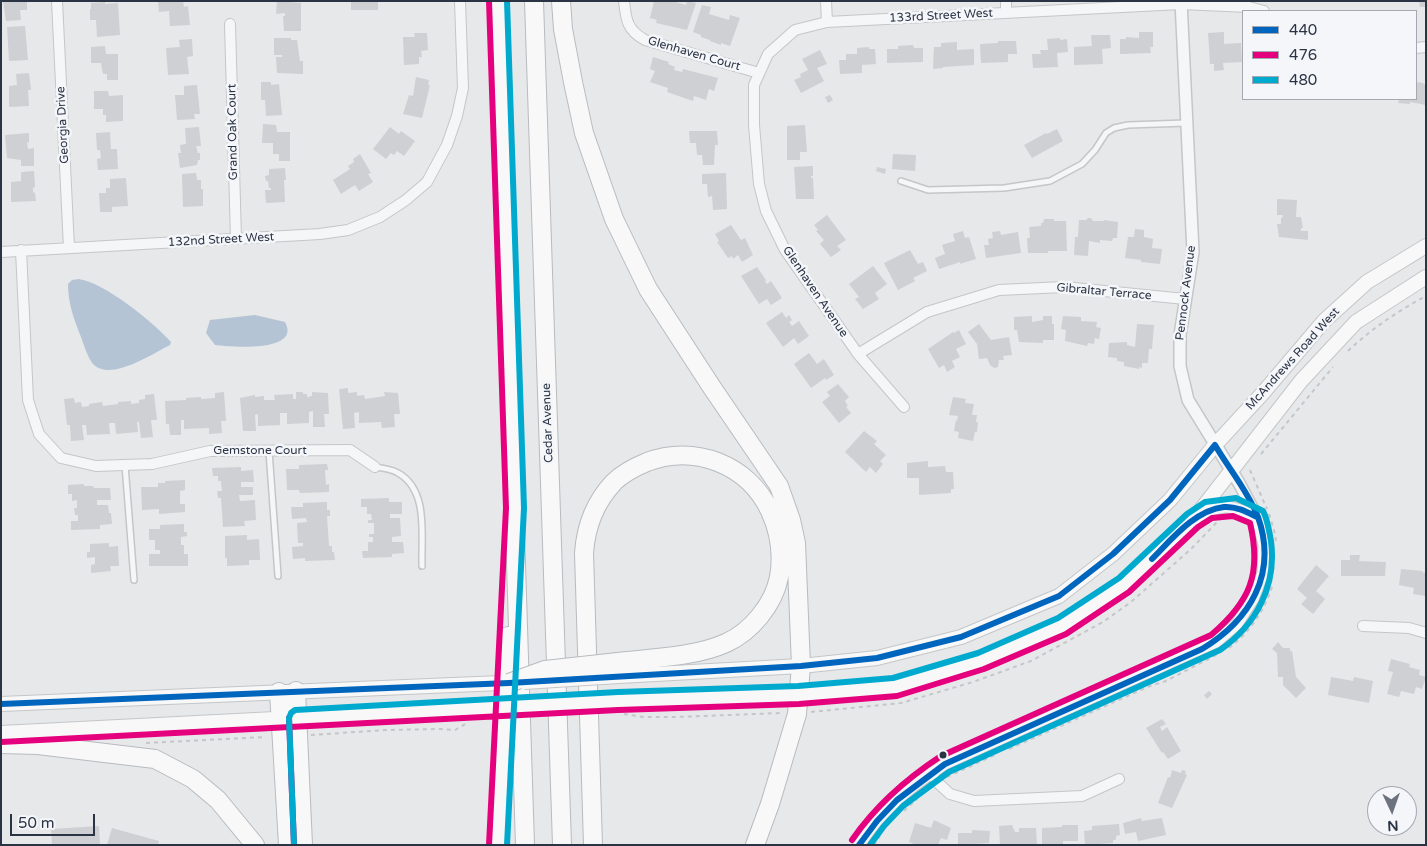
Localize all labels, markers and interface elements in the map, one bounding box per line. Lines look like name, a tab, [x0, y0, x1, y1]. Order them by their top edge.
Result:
street label: 133rd Street West	[889, 6, 993, 26]
legend	[1242, 10, 1417, 100]
text: 440	[1289, 21, 1317, 39]
street label: Glenhaven Court	[646, 34, 742, 74]
text: 476	[1289, 46, 1317, 64]
text: 480	[1289, 71, 1317, 89]
street label: Grand Oak Court	[225, 84, 241, 180]
street label: Georgia Drive	[54, 86, 72, 164]
street label: 132nd Street West	[167, 230, 275, 250]
street label: Glenhaven Avenue	[779, 244, 851, 340]
street label: Pennock Avenue	[1173, 245, 1199, 341]
street label: Gibraltar Terrace	[1056, 281, 1152, 303]
street label: McAndrews Road West	[1243, 305, 1343, 413]
street label: Cedar Avenue	[539, 383, 557, 463]
street label: Gemstone Court	[213, 444, 307, 458]
unlabelled marker	[938, 750, 948, 760]
north arrow	[1367, 786, 1417, 836]
scale bar	[12, 804, 98, 836]
text: 50 m	[18, 814, 55, 832]
text: N	[1387, 817, 1399, 834]

